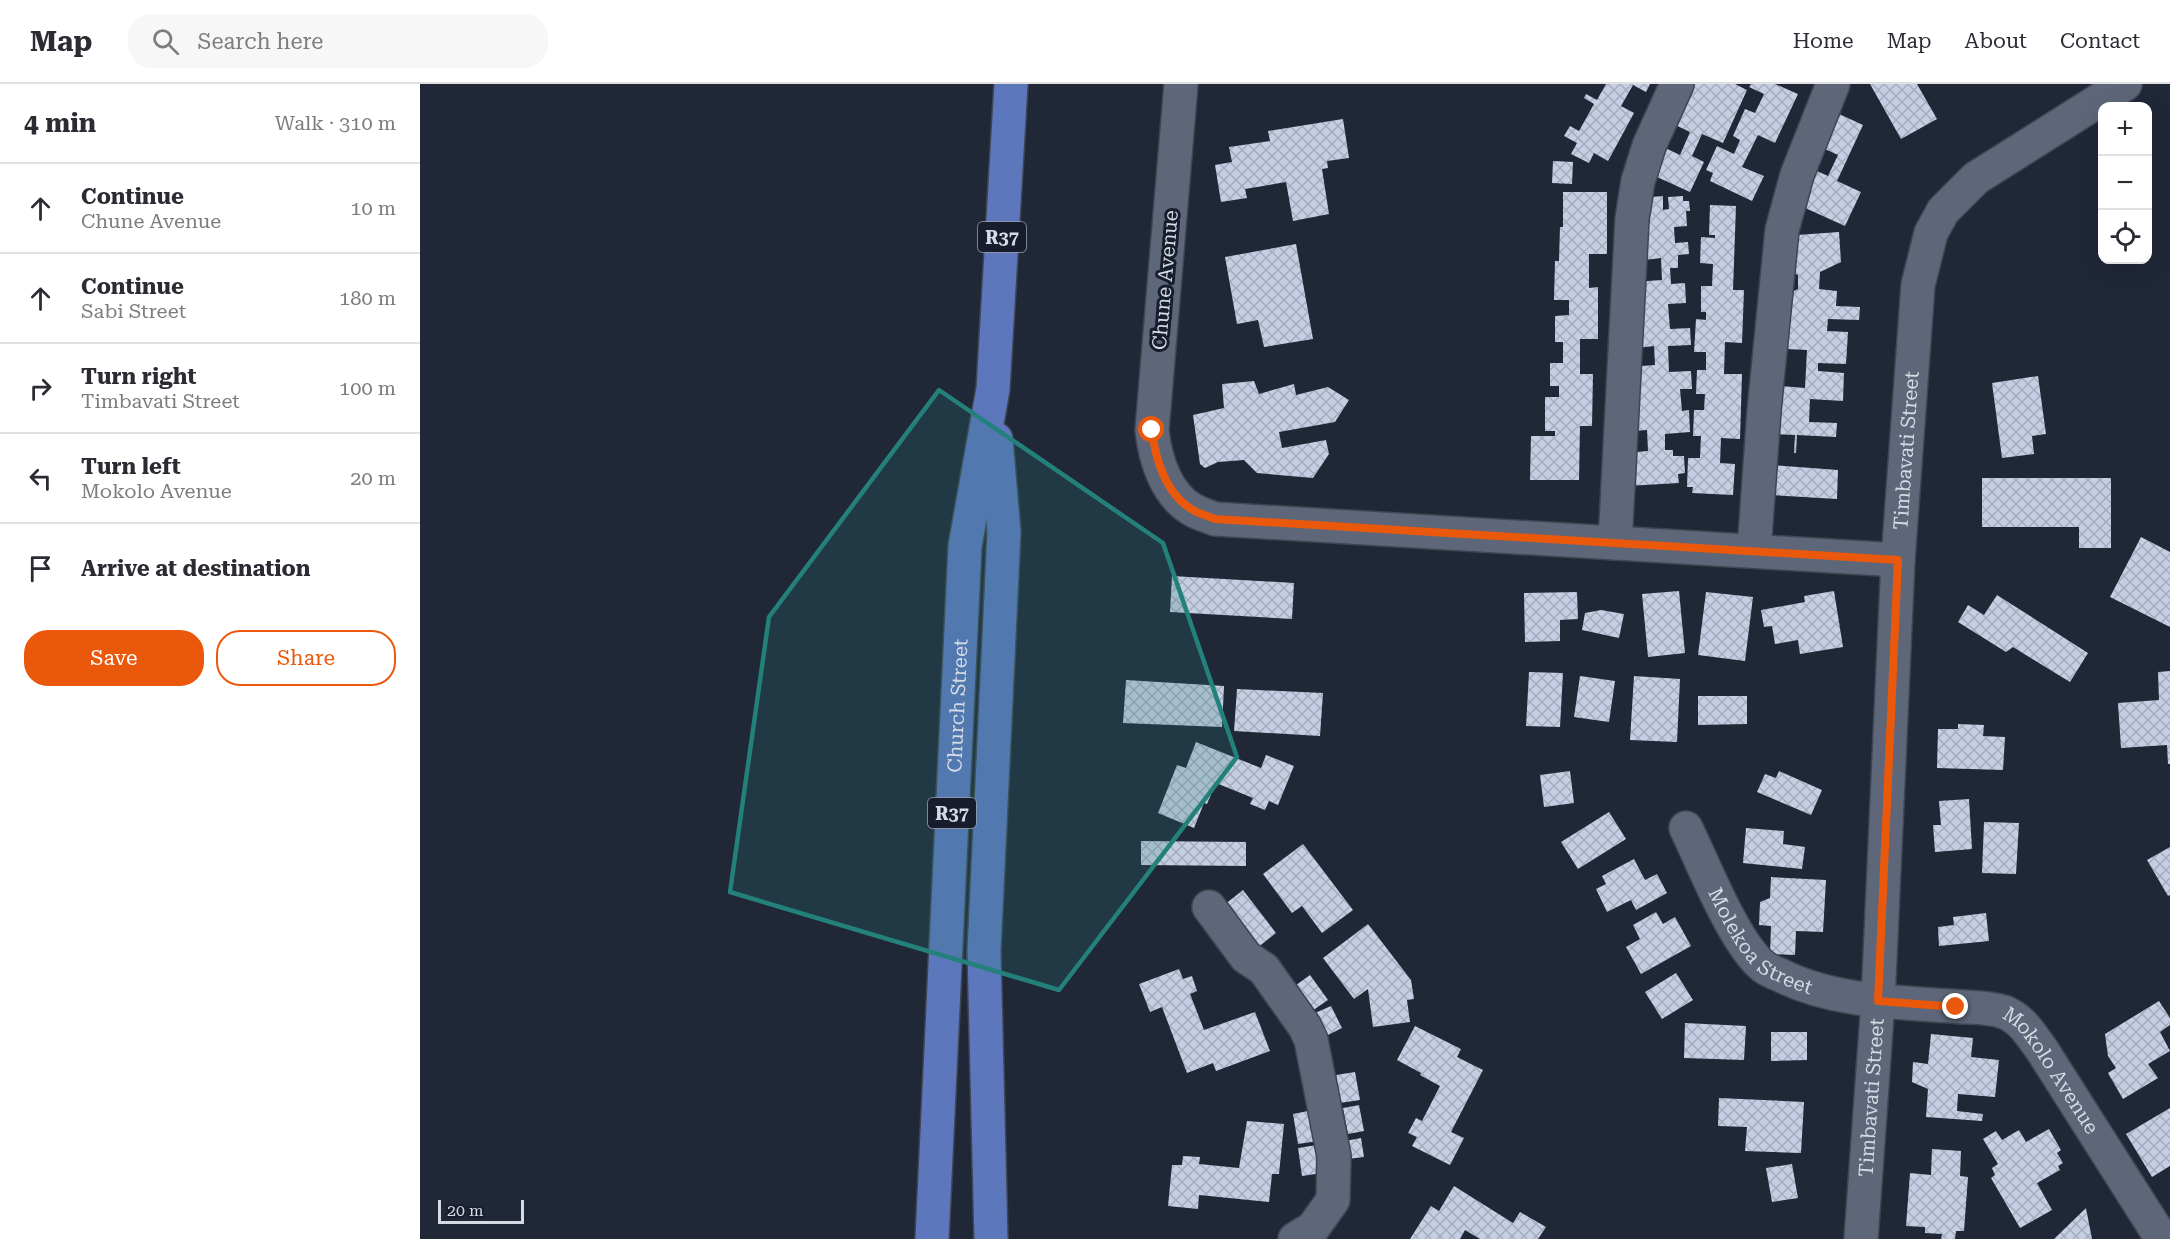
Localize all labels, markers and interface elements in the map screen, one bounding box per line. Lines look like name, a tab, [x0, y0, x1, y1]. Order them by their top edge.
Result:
search box	[128, 14, 548, 68]
text: Map	[30, 25, 92, 58]
icon: search	[149, 25, 182, 58]
text: Search here	[197, 29, 323, 54]
text: Home	[1793, 29, 1854, 53]
text: Map	[1887, 29, 1932, 53]
text: About	[1965, 29, 2027, 53]
text: Contact	[2060, 29, 2140, 53]
map controls	[2098, 102, 2152, 264]
button: +	[2098, 102, 2152, 156]
text: 4 min	[24, 108, 96, 138]
text: Walk · 310 m	[275, 111, 396, 135]
button: −	[2098, 156, 2152, 210]
text: Continue	[81, 184, 184, 209]
icon: ahead	[24, 192, 57, 225]
text: 10 m	[350, 196, 396, 220]
text: Chune Avenue	[81, 209, 221, 233]
street label: Chune Avenue	[1147, 209, 1183, 351]
button: locate	[2098, 210, 2152, 264]
road number: R37	[978, 222, 1026, 252]
text: Continue	[81, 274, 184, 299]
icon: ahead	[24, 282, 57, 315]
text: 180 m	[339, 286, 396, 310]
text: Sabi Street	[81, 299, 186, 323]
text: Turn right	[81, 364, 196, 389]
street label: Timbavati Street	[1888, 370, 1924, 530]
icon: right	[24, 372, 57, 405]
text: 100 m	[339, 376, 396, 400]
text: Timbavati Street	[81, 389, 240, 413]
route start	[1138, 416, 1164, 442]
text: Turn left	[81, 454, 181, 479]
icon: left	[24, 462, 57, 495]
text: 20 m	[350, 466, 396, 490]
text: Mokolo Avenue	[81, 479, 232, 503]
icon: arrive	[24, 552, 57, 585]
text: Arrive at destination	[81, 556, 310, 581]
button: Save	[24, 630, 204, 686]
button: Share	[216, 630, 396, 686]
street label: Church Street	[942, 637, 973, 773]
road number: R37	[928, 798, 976, 828]
street label: Molekoa Street	[1703, 884, 1816, 999]
route end	[1942, 993, 1968, 1019]
street label: Mokolo Avenue	[1999, 1001, 2104, 1138]
street label: Timbavati Street	[1853, 1017, 1889, 1177]
scale bar	[438, 1197, 524, 1224]
text: 20 m	[447, 1201, 484, 1220]

